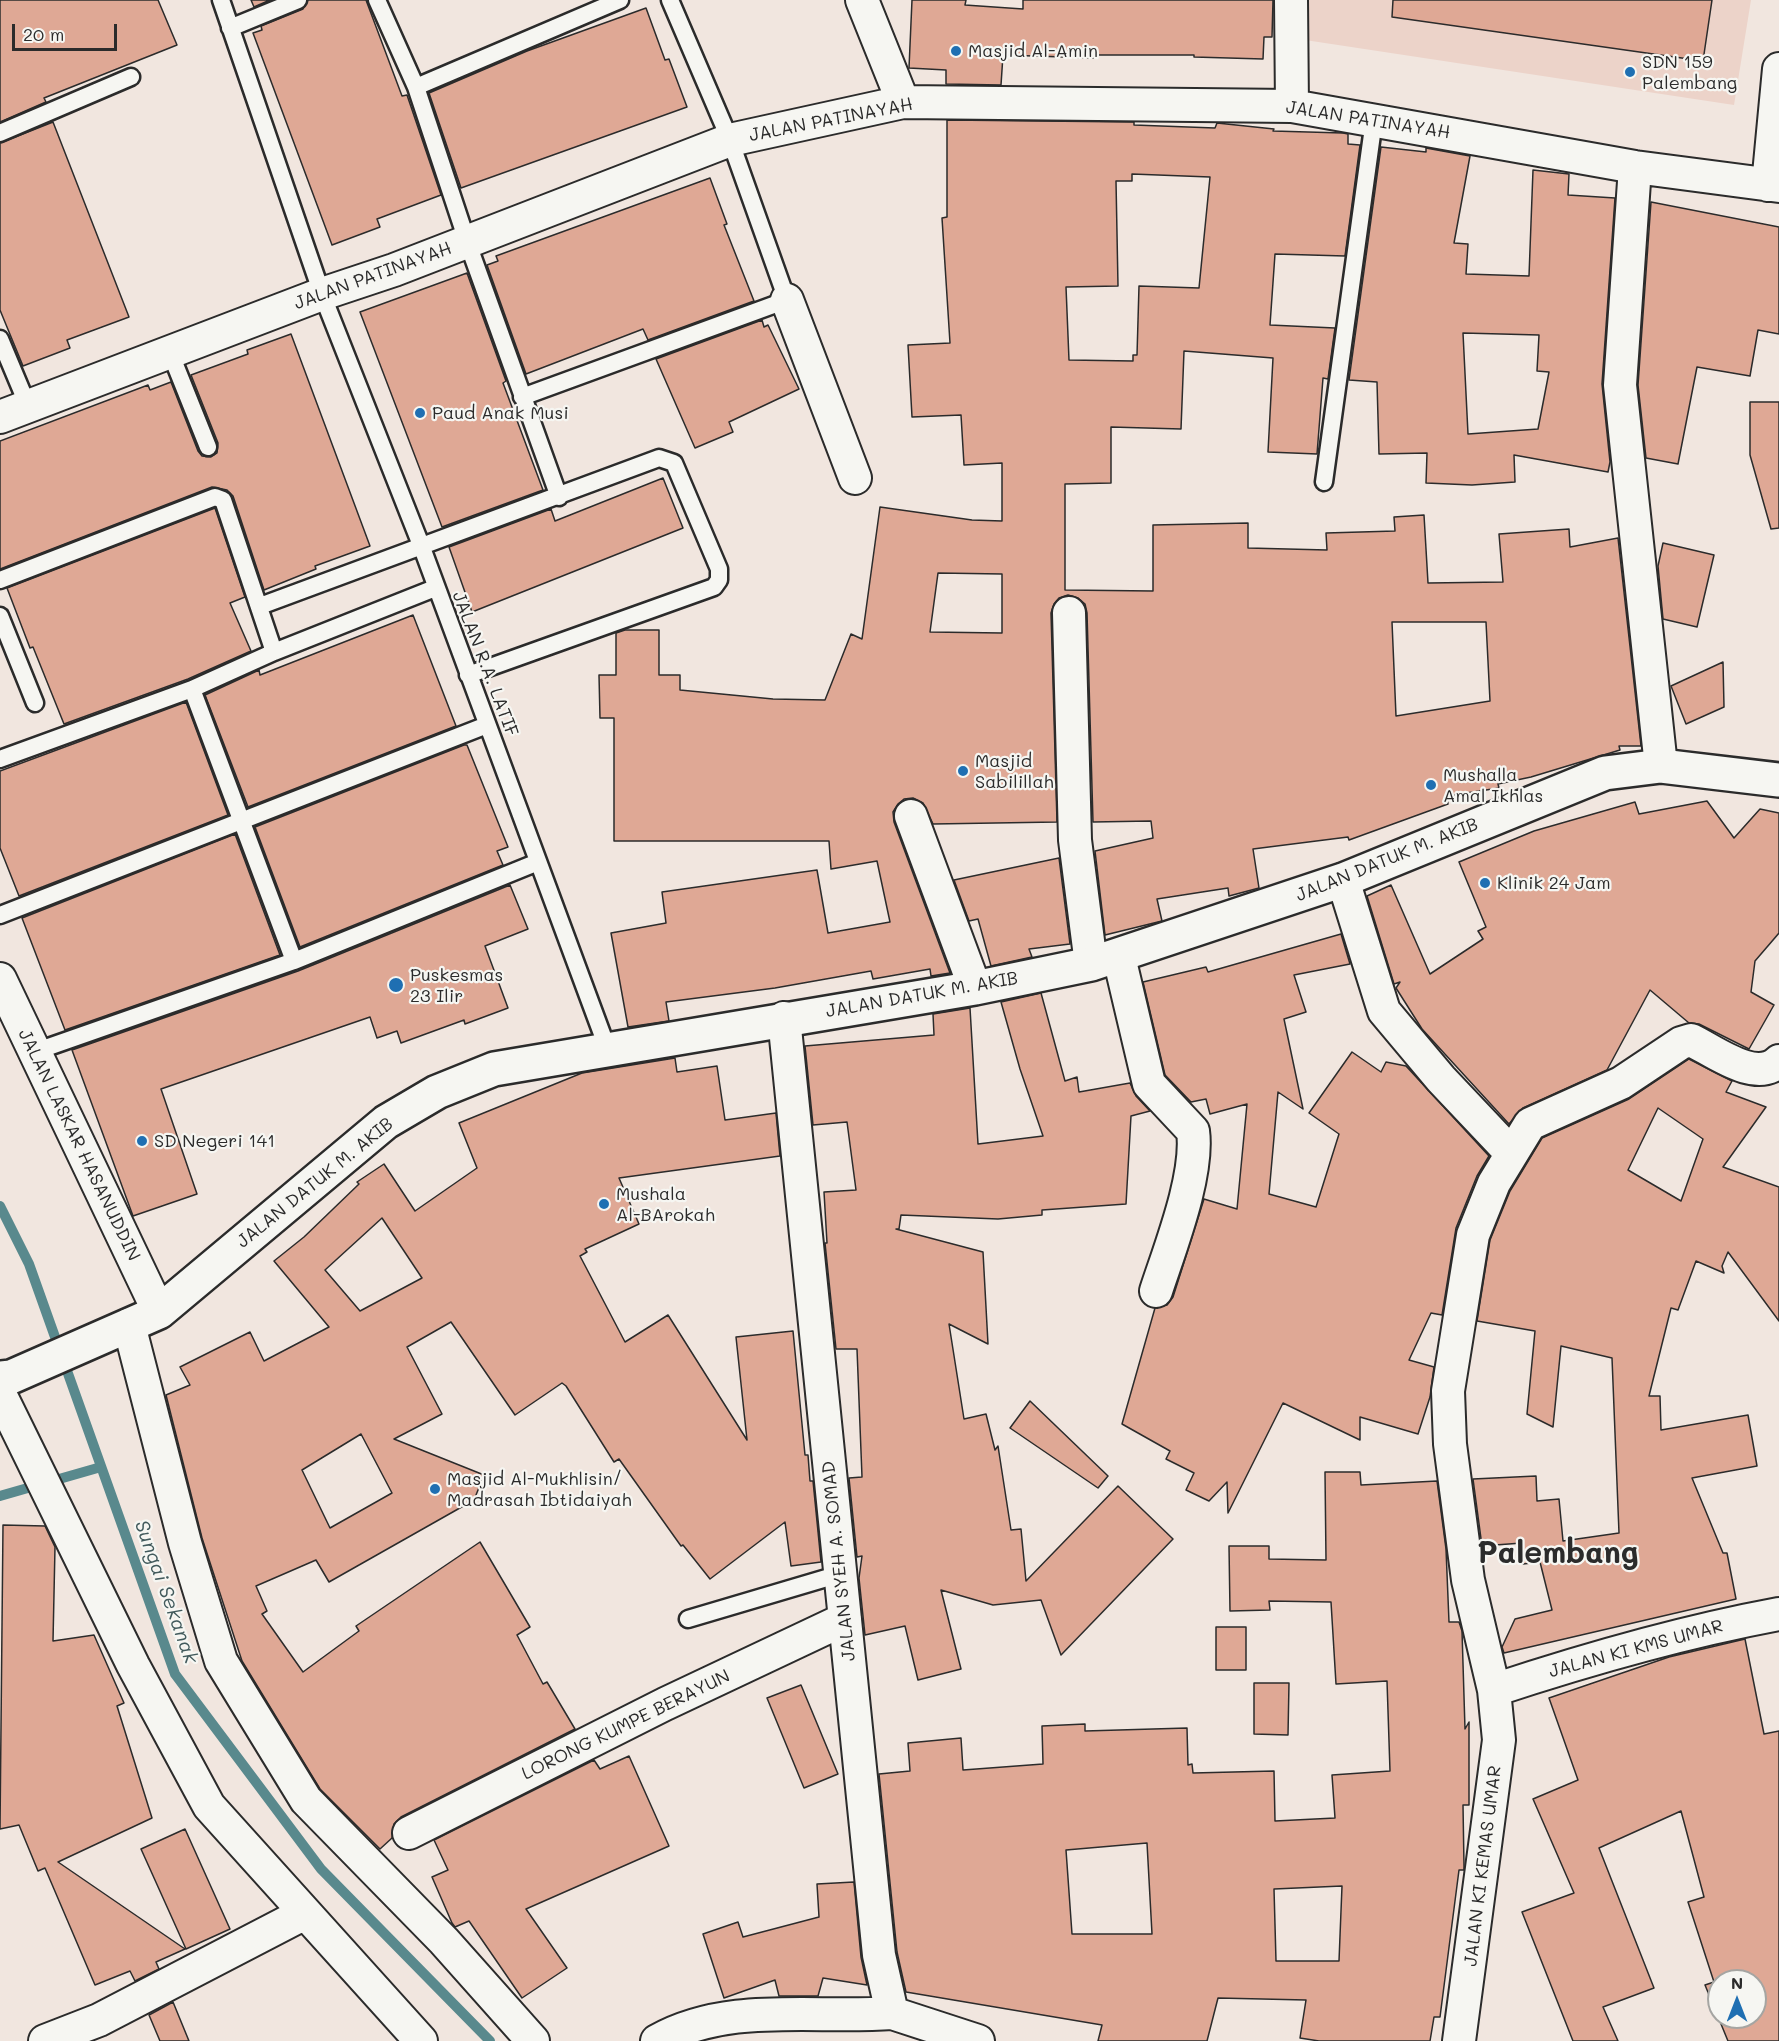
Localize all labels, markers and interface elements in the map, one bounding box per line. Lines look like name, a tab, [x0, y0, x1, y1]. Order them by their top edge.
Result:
scale bar	[15, 12, 120, 50]
text: 20 m	[23, 22, 64, 46]
place label: Masjid Al-Amin	[968, 40, 1098, 62]
marker: Masjid Al-Amin	[949, 44, 963, 58]
place label: SDN 159 Palembang	[1642, 51, 1737, 94]
marker: SDN 159 Palembang	[1623, 65, 1637, 79]
street label: JALAN PATINAYAH	[747, 94, 915, 146]
street label: JALAN PATINAYAH	[1284, 96, 1452, 144]
street label: JALAN PATINAYAH	[291, 237, 455, 315]
place label: Paud Anak Musi	[432, 402, 569, 424]
marker: Paud Anak Musi	[413, 406, 427, 420]
street label: JALAN R.A. LATIF	[447, 588, 523, 740]
place label: Masjid Sabilillah	[975, 750, 1054, 792]
marker: Masjid Sabilillah	[956, 764, 970, 778]
place label: Mushalla Amal Ikhlas	[1443, 764, 1543, 806]
marker: Mushalla Amal Ikhlas	[1424, 778, 1438, 792]
street label: JALAN DATUK M. AKIB	[1293, 814, 1481, 906]
place label: Klinik 24 Jam	[1497, 872, 1611, 894]
marker: Klinik 24 Jam	[1478, 876, 1492, 890]
place label: Puskesmas 23 Ilir	[410, 964, 503, 1006]
street label: JALAN DATUK M. AKIB	[824, 967, 1020, 1023]
marker: Puskesmas 23 Ilir	[387, 976, 405, 994]
street label: JALAN LASKAR HASANUDDIN	[13, 1026, 145, 1264]
street label: JALAN DATUK M. AKIB	[233, 1113, 397, 1253]
place label: SD Negeri 141	[154, 1130, 275, 1152]
marker: SD Negeri 141	[135, 1134, 149, 1148]
place label: Mushala Al-BArokah	[616, 1183, 715, 1226]
marker: Mushala Al-BArokah	[597, 1197, 611, 1211]
street label: JALAN SYEH A. SOMAD	[818, 1460, 860, 1662]
place label: Masjid Al-Mukhlisin/ Madrasah Ibtidaiyah	[447, 1468, 632, 1510]
marker: Masjid Al-Mukhlisin/ Madrasah Ibtidaiyah	[428, 1482, 442, 1496]
water label: Sungai Sekanak	[129, 1517, 203, 1667]
district label: Palembang	[1477, 1536, 1639, 1572]
street label: JALAN KI KMS UMAR	[1547, 1615, 1725, 1683]
street label: LORONG KUMPE BERAYUN	[518, 1665, 734, 1785]
street label: JALAN KI KEMAS UMAR	[1460, 1764, 1506, 1968]
north arrow	[1707, 1969, 1767, 2029]
text: N	[1731, 1972, 1743, 1993]

